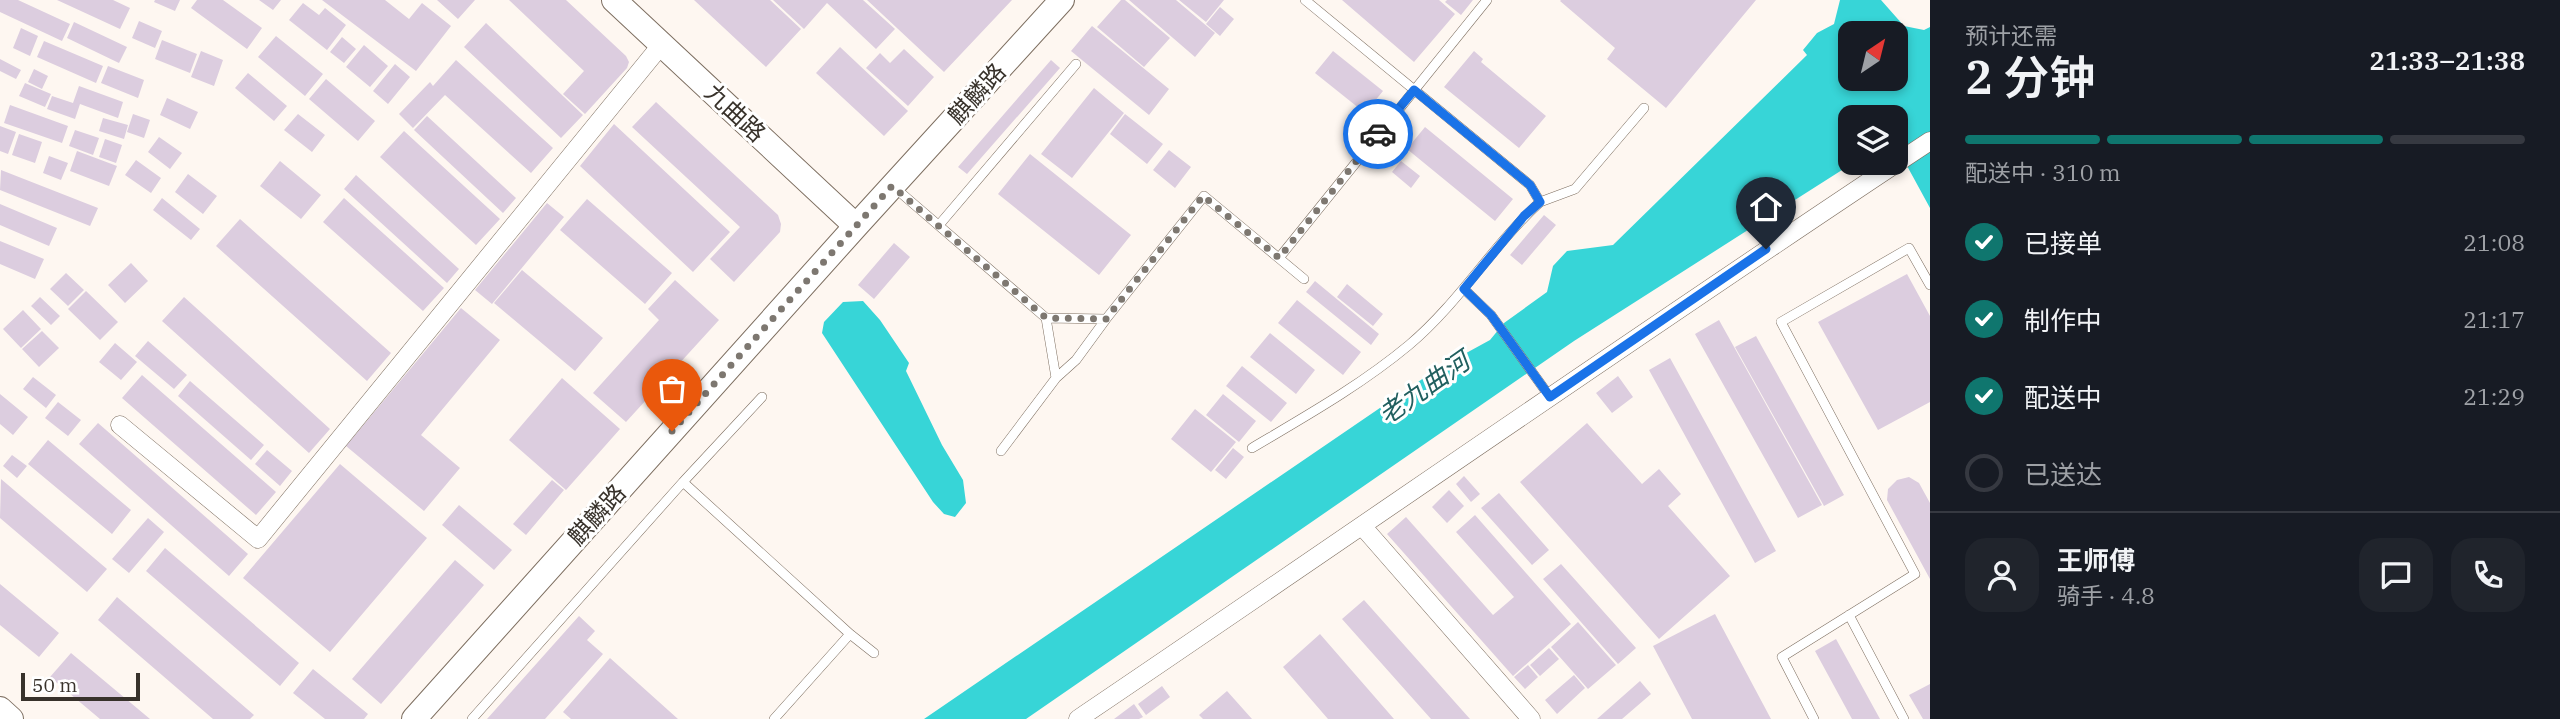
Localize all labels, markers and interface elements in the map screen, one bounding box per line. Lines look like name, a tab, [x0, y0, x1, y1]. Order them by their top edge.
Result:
text: 预计还需	[1965, 20, 2057, 50]
north arrow	[1838, 21, 1908, 91]
map controls	[1838, 21, 1908, 175]
text: 21:33–21:38	[2369, 43, 2525, 77]
text: 2 分钟	[1965, 47, 2095, 107]
street label: 麒麟路	[940, 56, 1012, 131]
street label: 九曲路	[698, 76, 773, 149]
courier	[1343, 99, 1413, 169]
button: layers	[1838, 105, 1908, 175]
icon: car	[1359, 115, 1397, 153]
text: 配送中 · 310 m	[1965, 157, 2121, 187]
pin	[1736, 177, 1796, 249]
icon: home	[1747, 188, 1785, 226]
icon: check	[1965, 223, 2003, 261]
text: 已接单	[2024, 226, 2102, 260]
text: 21:08	[2463, 227, 2525, 257]
icon: check	[1965, 300, 2003, 338]
text: 制作中	[2024, 303, 2102, 337]
text: 21:17	[2463, 304, 2525, 334]
water label: 老九曲河	[1371, 341, 1480, 431]
pin	[642, 359, 702, 431]
icon: bag	[653, 370, 691, 408]
icon: check	[1965, 377, 2003, 415]
text: 配送中	[2024, 380, 2102, 414]
text: 21:29	[2463, 381, 2525, 411]
text: 已送达	[2024, 457, 2102, 491]
street label: 麒麟路	[560, 477, 632, 552]
button: person	[1965, 538, 2039, 612]
button: chat	[2359, 538, 2433, 612]
button: phone	[2451, 538, 2525, 612]
text: 王师傅	[2057, 543, 2135, 577]
text: 骑手 · 4.8	[2057, 580, 2155, 610]
scale bar	[21, 670, 140, 702]
text: 50 m	[32, 673, 77, 697]

